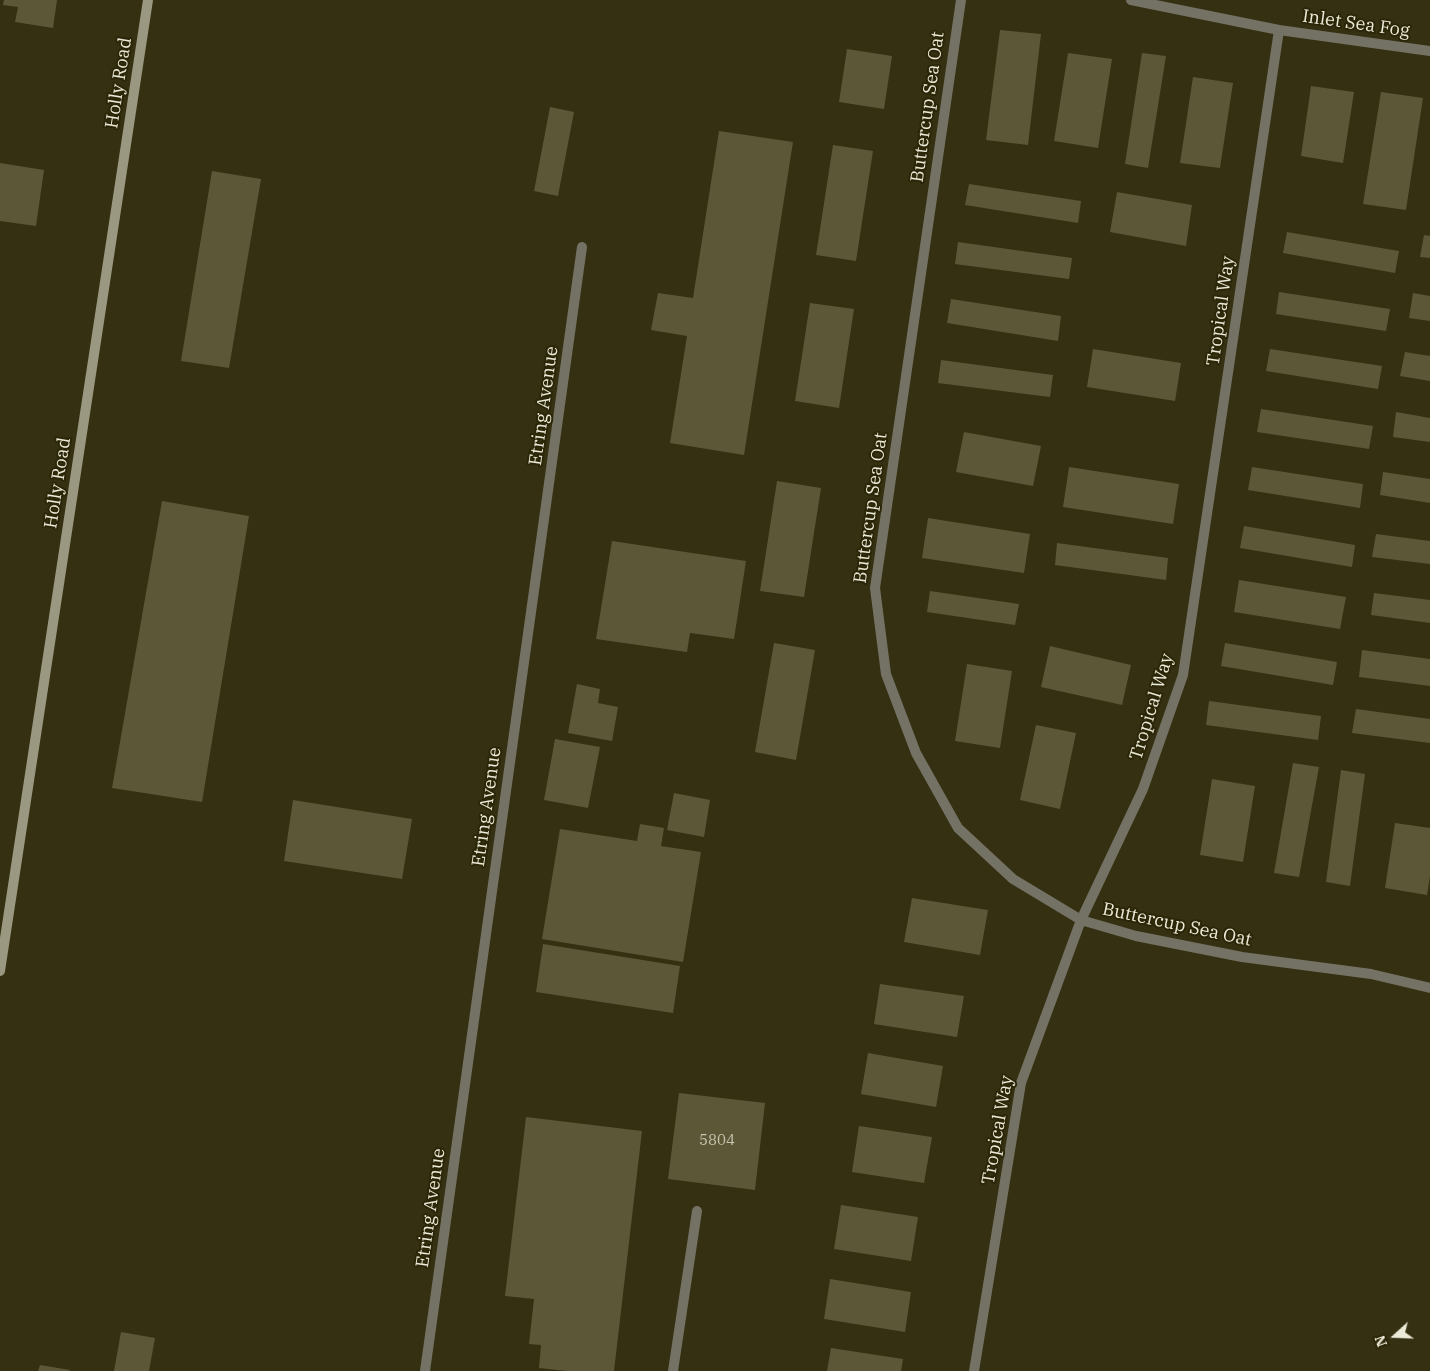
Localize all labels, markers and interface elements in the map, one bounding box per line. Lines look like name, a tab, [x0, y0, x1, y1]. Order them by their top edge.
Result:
street label: Inlet Sea Fog	[1301, 6, 1411, 42]
street label: Buttercup Sea Oat	[907, 30, 949, 184]
street label: Holly Road	[101, 36, 137, 130]
street label: Tropical Way	[1203, 255, 1239, 367]
street label: Etring Avenue	[525, 345, 563, 467]
street label: Buttercup Sea Oat	[850, 431, 892, 585]
street label: Holly Road	[40, 436, 76, 530]
street label: Tropical Way	[1126, 651, 1178, 763]
street label: Etring Avenue	[468, 746, 506, 868]
street label: Buttercup Sea Oat	[1100, 899, 1254, 951]
street label: Tropical Way	[978, 1074, 1018, 1186]
house number: 5804	[699, 1132, 735, 1150]
street label: Etring Avenue	[412, 1147, 450, 1269]
north arrow	[1370, 1311, 1420, 1361]
text: N	[1371, 1333, 1391, 1349]

